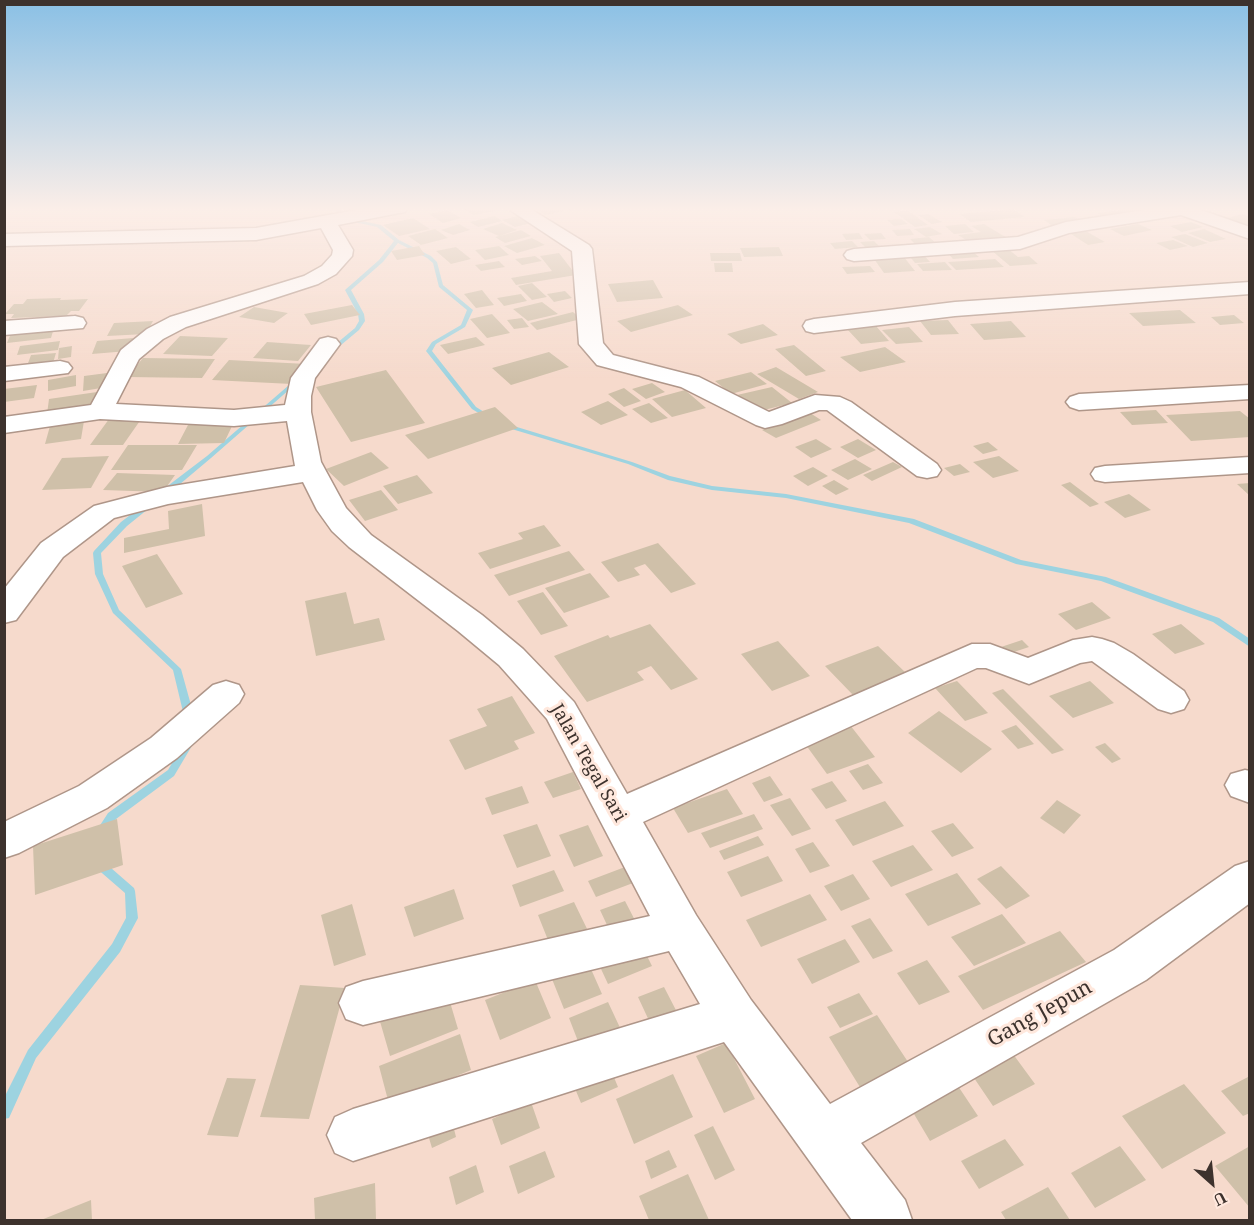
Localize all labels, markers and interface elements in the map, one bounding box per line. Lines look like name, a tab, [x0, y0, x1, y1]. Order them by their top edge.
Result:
street label: Jalan Tegal Sari	[546, 700, 630, 826]
street label: Gang Jepun	[983, 975, 1097, 1053]
north arrow	[1182, 1153, 1242, 1213]
text: U	[1210, 1187, 1230, 1212]

